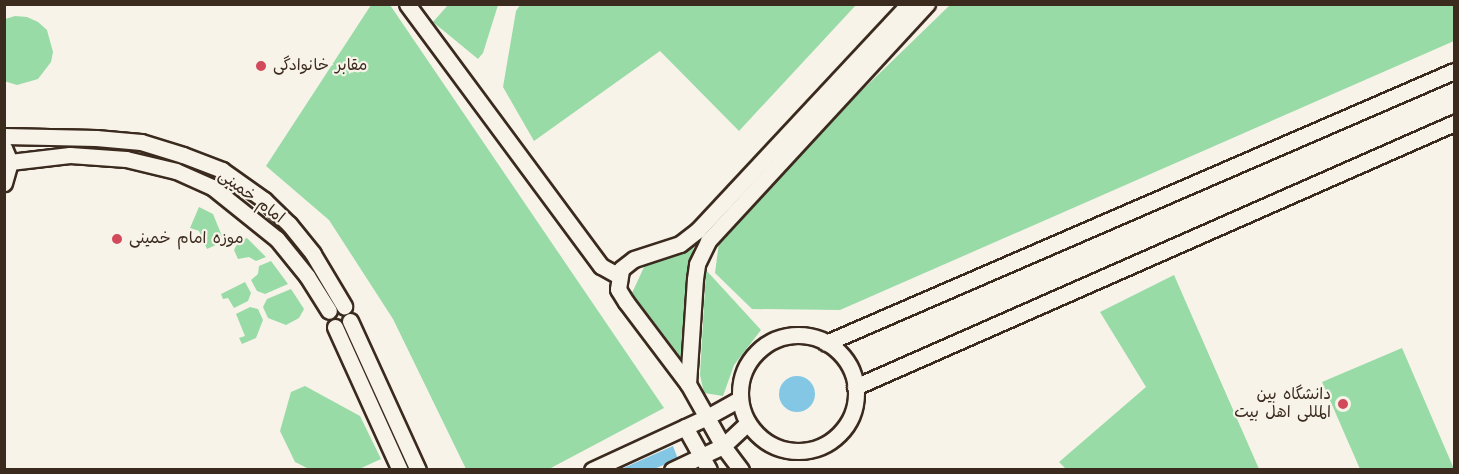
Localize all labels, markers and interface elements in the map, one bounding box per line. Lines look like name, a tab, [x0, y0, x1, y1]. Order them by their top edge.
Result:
place label: مقابر خانوادگی	[273, 56, 367, 76]
marker: مقابر خانوادگی	[254, 59, 268, 73]
street label: امام خمینی	[214, 166, 288, 228]
place label: موزه امام خمینی	[129, 229, 244, 249]
marker: موزه امام خمینی	[110, 232, 124, 246]
place label: دانشگاه بین المللی اهل بیت	[1234, 385, 1331, 423]
marker: دانشگاه بین المللی اهل بیت	[1336, 397, 1350, 411]

